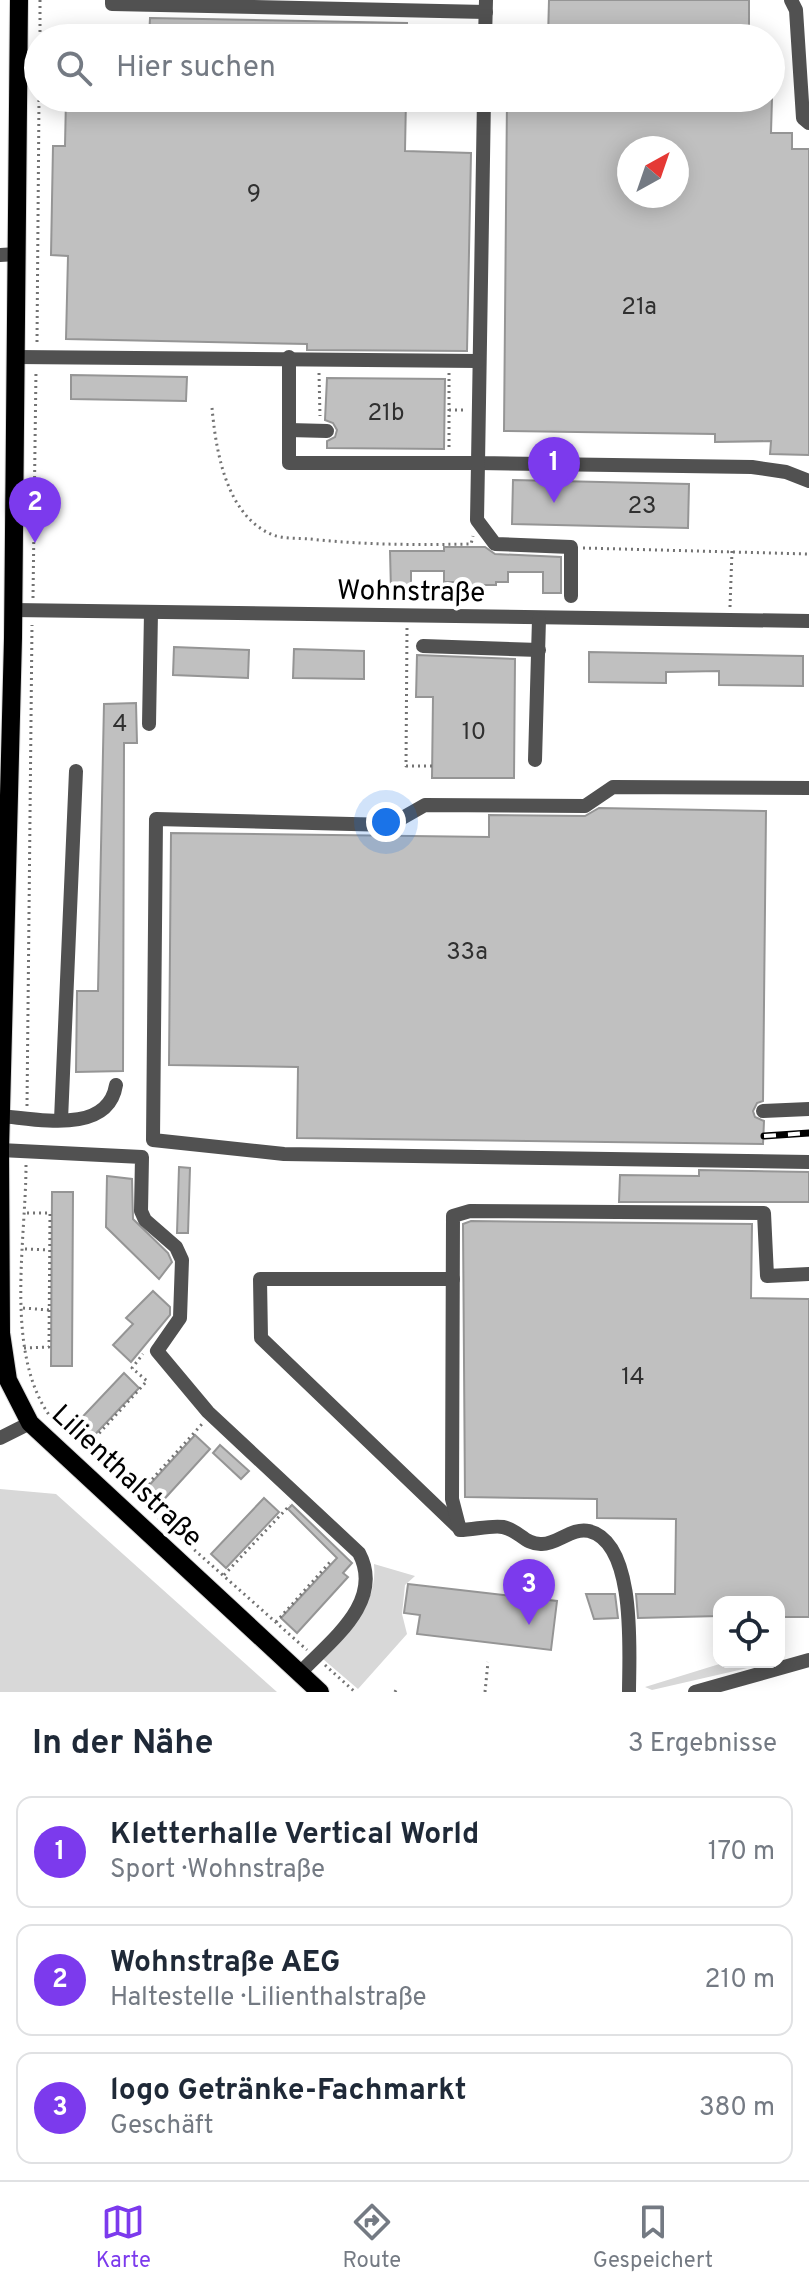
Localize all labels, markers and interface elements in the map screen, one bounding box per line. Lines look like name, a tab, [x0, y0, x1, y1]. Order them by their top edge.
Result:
search box	[24, 24, 785, 112]
icon: search	[52, 46, 96, 90]
text: Hier suchen	[116, 50, 276, 87]
north arrow	[617, 136, 689, 208]
house number: 9	[247, 180, 261, 210]
house number: 21a	[621, 293, 657, 323]
house number: 21b	[367, 399, 405, 429]
pin: 1	[528, 437, 580, 503]
pin: 2	[9, 477, 61, 543]
house number: 23	[627, 492, 657, 522]
street label: Wohnstraße	[336, 574, 485, 612]
house number: 4	[113, 710, 127, 740]
house number: 10	[462, 718, 486, 748]
your location	[366, 802, 406, 842]
house number: 33a	[446, 938, 488, 968]
house number: 14	[621, 1363, 645, 1393]
street label: Lilienthalstraße	[43, 1398, 209, 1556]
pin: 3	[503, 1559, 555, 1625]
map controls	[713, 1596, 785, 1668]
button: locate	[713, 1596, 785, 1668]
text: In der Nähe	[32, 1723, 214, 1766]
text: 3 Ergebnisse	[628, 1728, 777, 1761]
text: Kletterhalle Vertical World	[110, 1817, 479, 1854]
text: 1	[55, 1836, 65, 1869]
text: 170 m	[708, 1836, 775, 1869]
text: Sport · Wohnstraße	[110, 1854, 325, 1887]
text: Wohnstraße AEG	[110, 1945, 340, 1982]
text: 2	[52, 1964, 68, 1997]
text: 210 m	[705, 1964, 775, 1997]
text: Haltestelle · Lilienthalstraße	[110, 1982, 426, 2015]
text: logo Getränke-Fachmarkt	[110, 2073, 467, 2110]
text: 3	[52, 2092, 68, 2125]
text: 380 m	[699, 2092, 775, 2125]
text: Geschäft	[110, 2110, 214, 2143]
tab: Karte	[96, 2200, 151, 2275]
tab: Route	[342, 2200, 401, 2275]
tab: Gespeichert	[593, 2200, 713, 2275]

